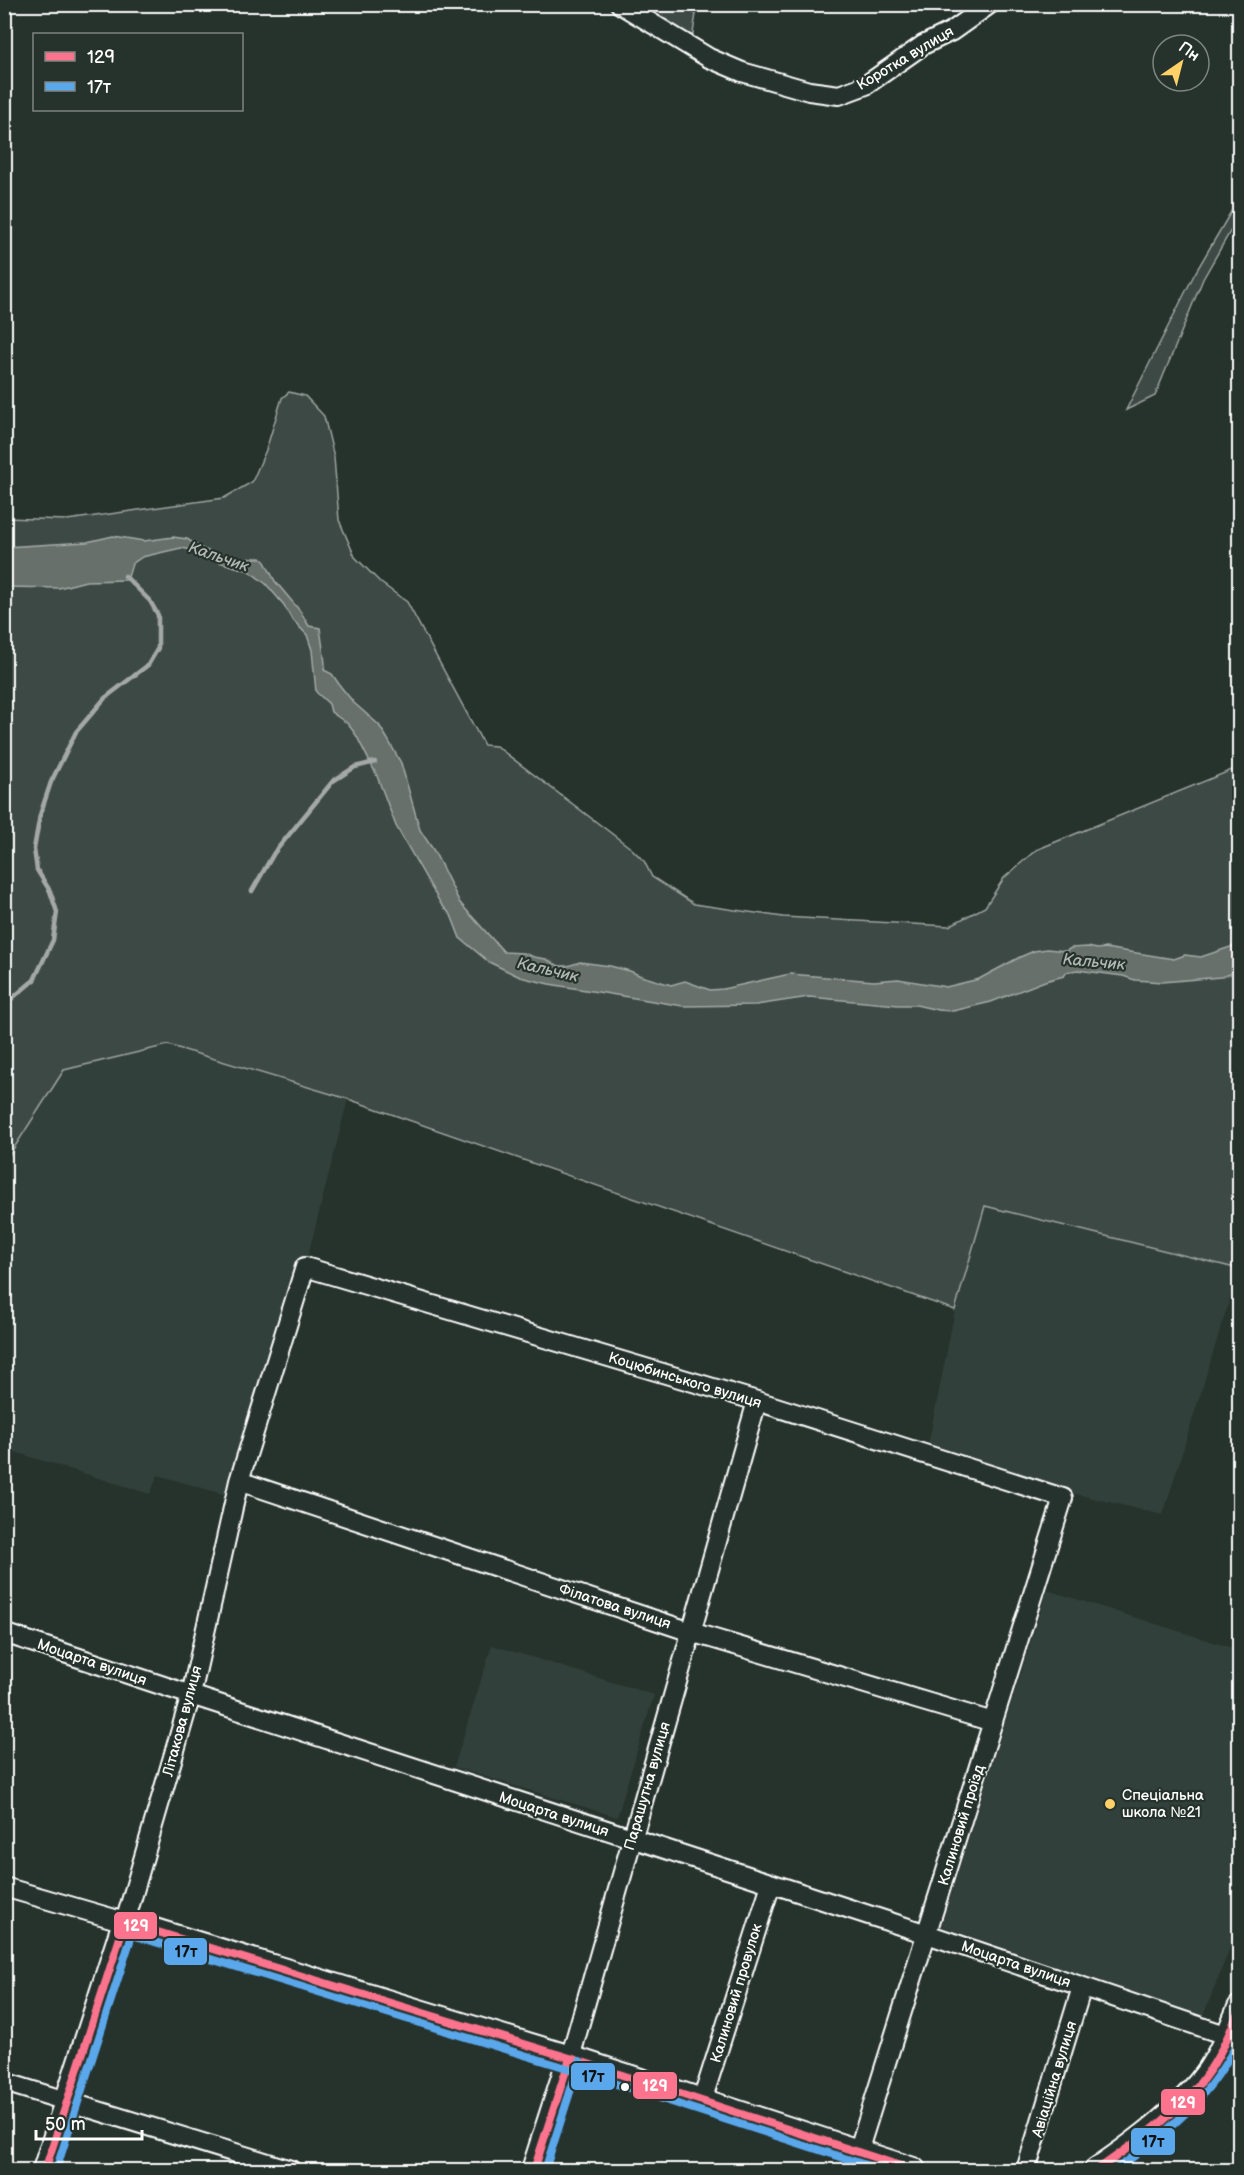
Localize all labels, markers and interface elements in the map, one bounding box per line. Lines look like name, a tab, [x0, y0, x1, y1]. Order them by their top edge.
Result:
street label: Коротка вулиця	[853, 22, 957, 95]
legend	[33, 33, 243, 111]
north arrow	[1151, 33, 1211, 93]
text: Пн	[1175, 38, 1203, 66]
text: 129	[87, 47, 115, 68]
text: 17т	[87, 77, 112, 98]
water label: Кальчик	[186, 538, 252, 577]
water label: Кальчик	[1062, 950, 1126, 975]
water label: Кальчик	[515, 954, 581, 987]
street label: Коцюбинського вулиця	[606, 1348, 764, 1413]
street label: Філатова вулиця	[556, 1579, 673, 1634]
street label: Моцарта вулиця	[35, 1635, 149, 1690]
street label: Літакова вулиця	[158, 1664, 206, 1780]
street label: Парашутна вулиця	[620, 1720, 675, 1853]
street label: Калиновий проїзд	[934, 1762, 989, 1888]
place label: Спеціальна школа №21	[1122, 1786, 1204, 1822]
street label: Моцарта вулиця	[496, 1788, 611, 1841]
marker: Спеціальна школа №21	[1103, 1797, 1117, 1811]
line badge: 129	[113, 1911, 158, 1940]
text: 129	[123, 1917, 149, 1936]
street label: Калиновий провулок	[706, 1921, 767, 2065]
line badge: 17т	[163, 1937, 208, 1966]
street label: Моцарта вулиця	[959, 1937, 1073, 1992]
text: 17т	[174, 1943, 198, 1962]
street label: Авіаційна вулиця	[1027, 2019, 1081, 2141]
line badge: 17т	[570, 2062, 616, 2091]
text: 17т	[581, 2068, 605, 2087]
line badge: 129	[632, 2071, 678, 2100]
text: 129	[642, 2077, 668, 2096]
unlabelled marker	[619, 2081, 631, 2093]
line badge: 129	[1160, 2088, 1206, 2116]
text: 129	[1170, 2094, 1196, 2113]
scale bar	[36, 2103, 142, 2141]
text: 50 m	[45, 2114, 86, 2135]
line badge: 17т	[1130, 2127, 1176, 2156]
text: 17т	[1141, 2133, 1165, 2152]

